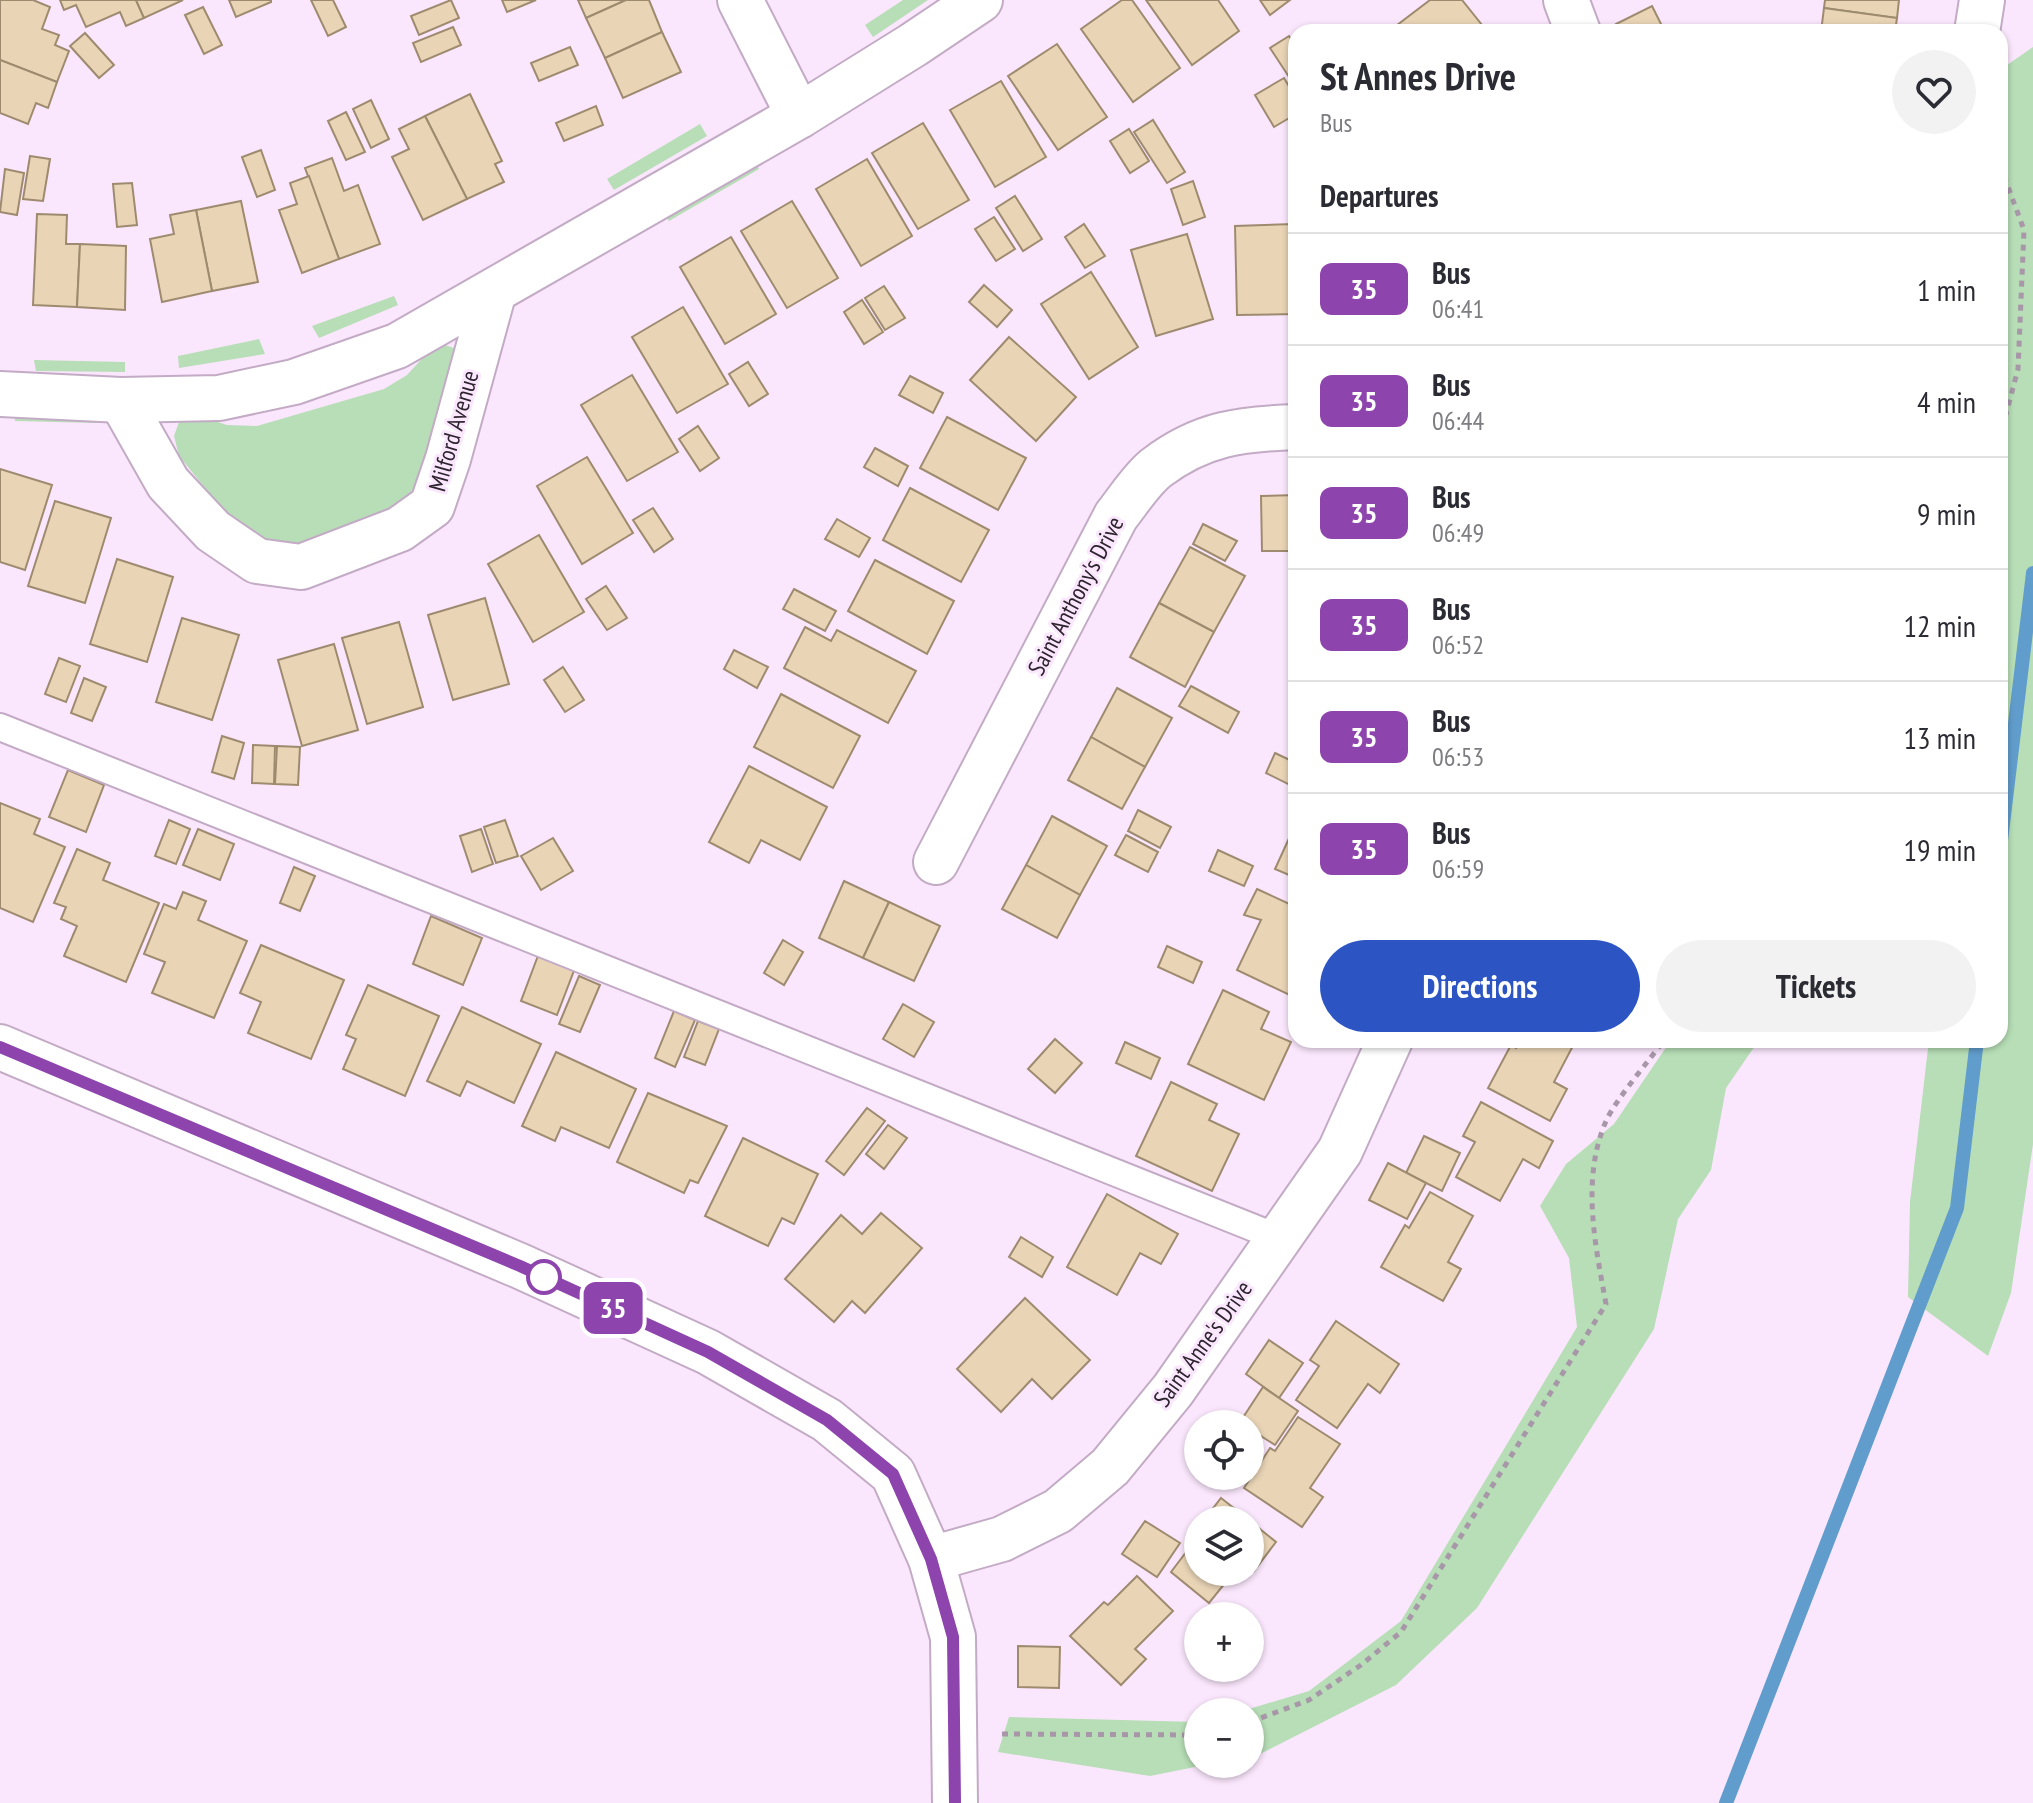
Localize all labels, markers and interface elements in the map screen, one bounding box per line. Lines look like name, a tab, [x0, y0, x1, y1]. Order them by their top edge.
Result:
button: heart	[1892, 50, 1976, 134]
text: St Annes Drive	[1320, 51, 1516, 100]
text: Bus	[1320, 106, 1352, 139]
text: Departures	[1320, 176, 1438, 215]
text: Bus	[1432, 253, 1471, 292]
text: 35	[1351, 270, 1377, 307]
text: 1 min	[1917, 270, 1976, 309]
text: 06:41	[1432, 292, 1484, 325]
text: Bus	[1432, 365, 1471, 404]
street label: Milford Avenue	[421, 367, 486, 495]
text: 35	[1351, 382, 1377, 419]
text: 4 min	[1917, 382, 1976, 421]
text: 06:44	[1432, 404, 1484, 437]
text: Bus	[1432, 477, 1471, 516]
text: 35	[1351, 494, 1377, 531]
text: 9 min	[1917, 494, 1976, 533]
street label: Saint Anthony's Drive	[1021, 511, 1130, 681]
text: 06:49	[1432, 516, 1484, 549]
text: Bus	[1432, 589, 1471, 628]
text: 35	[1351, 606, 1377, 643]
text: 12 min	[1903, 606, 1976, 645]
text: 06:52	[1432, 628, 1484, 661]
text: Bus	[1432, 701, 1471, 740]
text: 35	[1351, 718, 1377, 755]
text: 13 min	[1903, 718, 1976, 757]
text: 06:53	[1432, 740, 1484, 773]
text: Bus	[1432, 813, 1471, 852]
text: 35	[1351, 830, 1377, 867]
text: 19 min	[1903, 830, 1976, 869]
text: 06:59	[1432, 852, 1484, 885]
button: Directions	[1320, 940, 1640, 1032]
button: Tickets	[1656, 940, 1976, 1032]
unlabelled marker	[527, 1260, 561, 1294]
street label: Saint Anne's Drive	[1146, 1274, 1259, 1413]
line badge: 35	[577, 1282, 649, 1334]
text: 35	[600, 1289, 626, 1326]
map controls	[1184, 1410, 1264, 1778]
button: locate	[1184, 1410, 1264, 1490]
button: layers	[1184, 1506, 1264, 1586]
button: +	[1184, 1602, 1264, 1682]
button: −	[1184, 1698, 1264, 1778]

